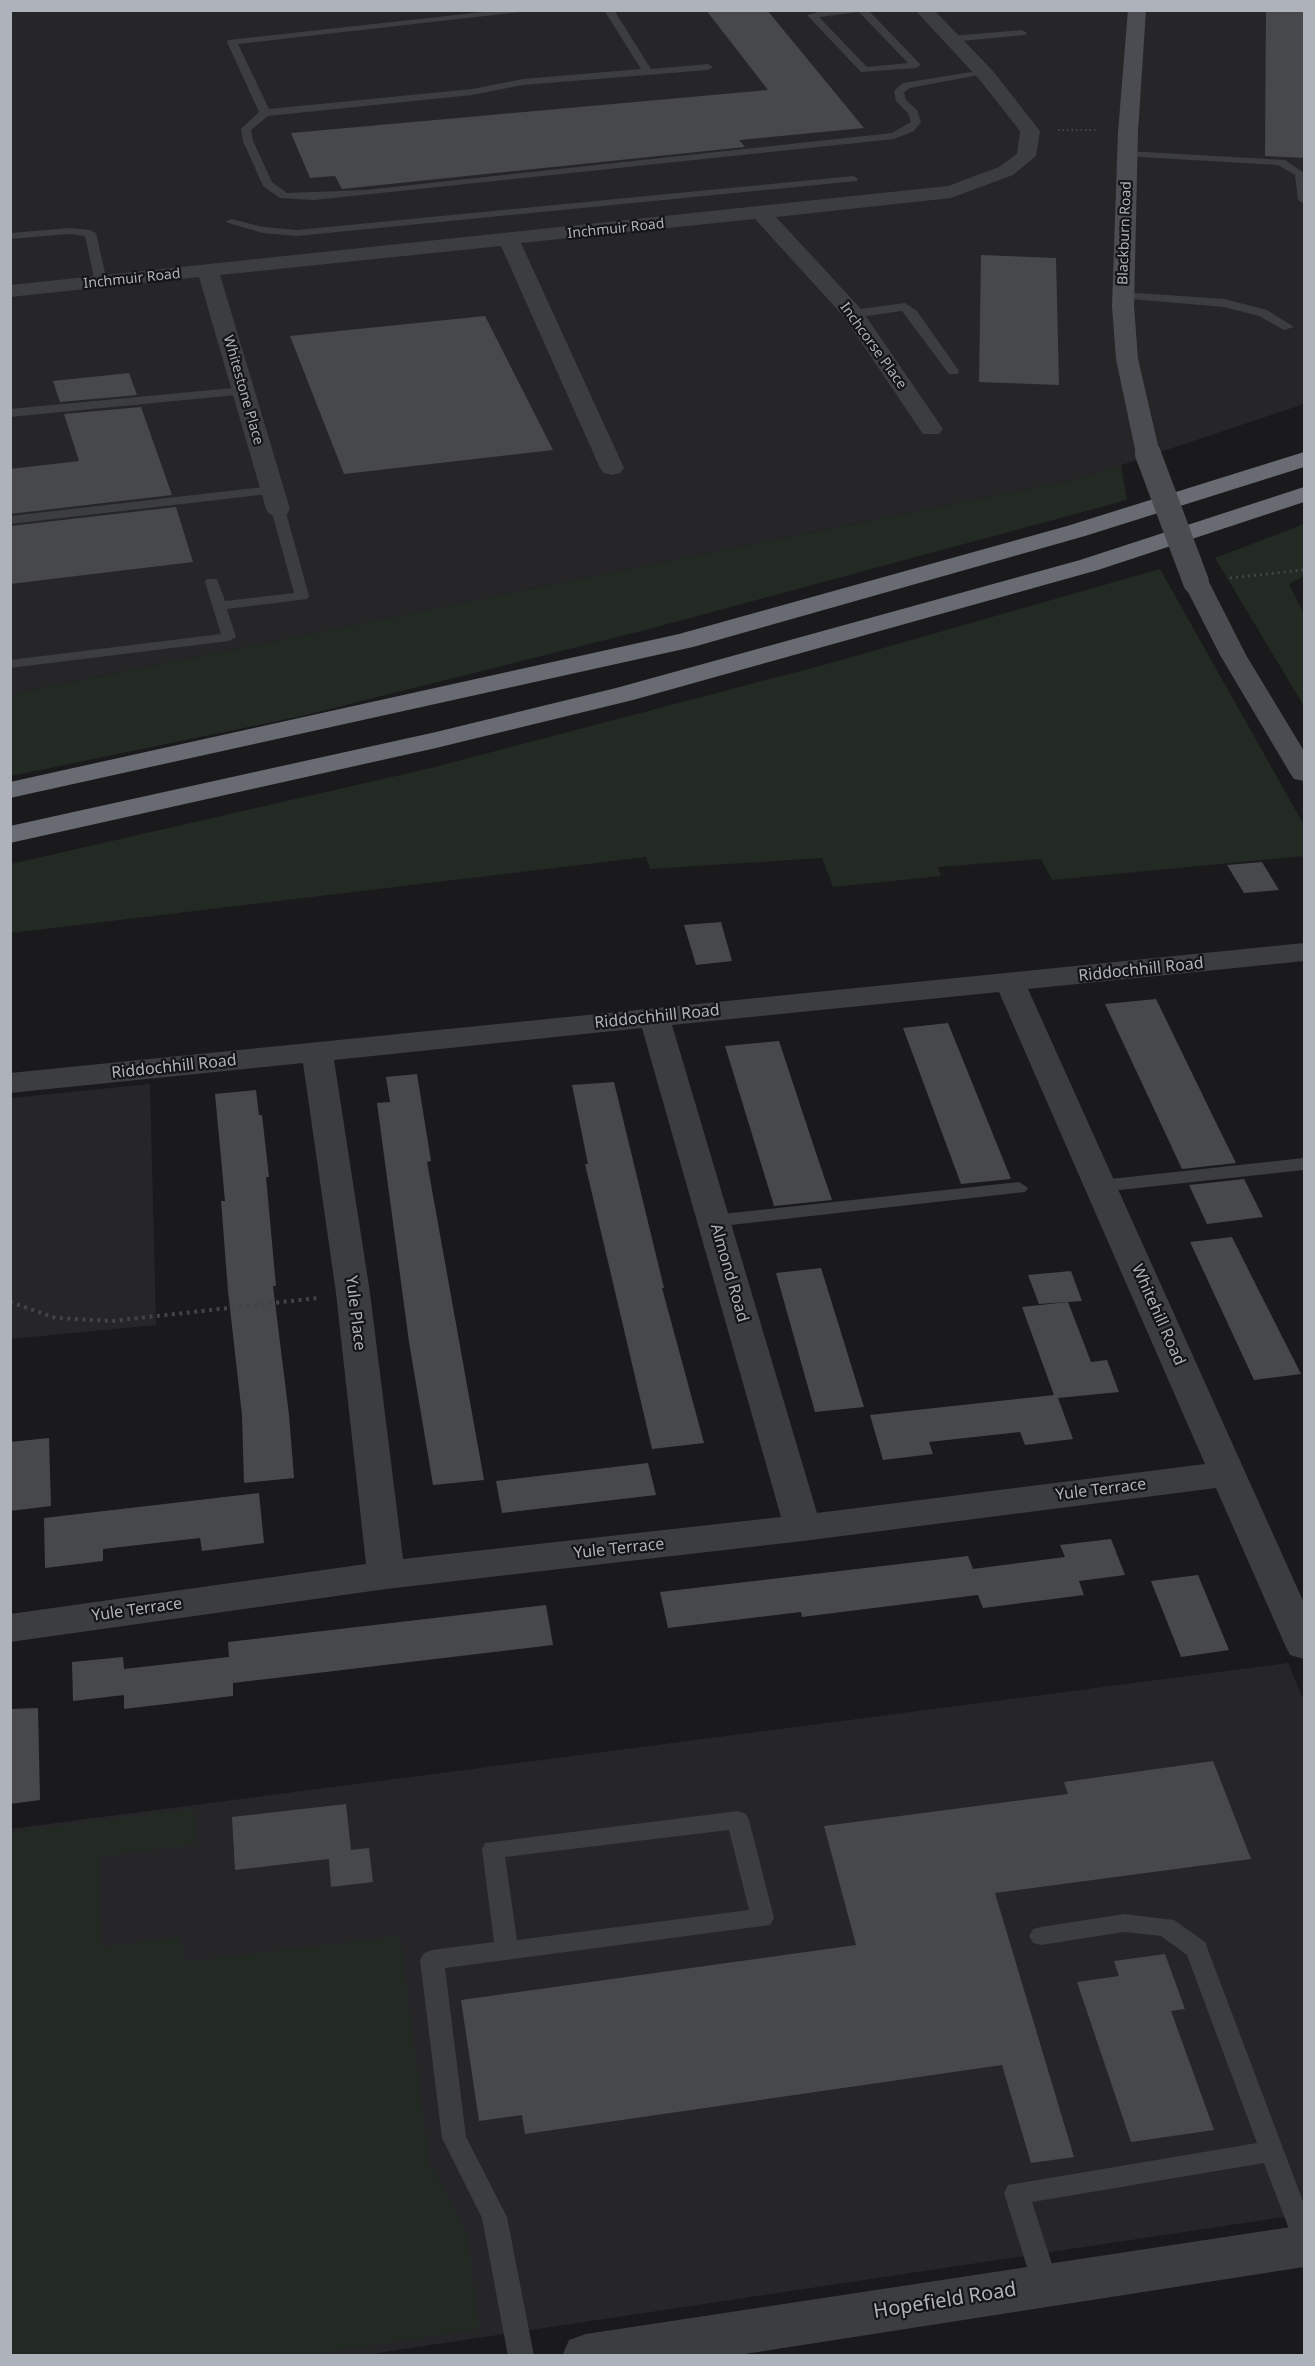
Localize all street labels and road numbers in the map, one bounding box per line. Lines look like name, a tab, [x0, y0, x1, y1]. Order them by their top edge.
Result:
street label: Blackburn Road	[1115, 181, 1135, 285]
street label: Inchmuir Road	[567, 216, 665, 242]
street label: Inchmuir Road	[83, 266, 181, 292]
street label: Inchcorse Place	[836, 300, 910, 392]
street label: Whitestone Place	[219, 333, 267, 447]
street label: Riddochhill Road	[1077, 954, 1205, 986]
street label: Riddochhill Road	[593, 1001, 721, 1033]
street label: Riddochhill Road	[110, 1051, 238, 1083]
street label: Almond Road	[706, 1222, 752, 1324]
street label: Whitehill Road	[1127, 1262, 1189, 1368]
street label: Yule Place	[341, 1274, 369, 1352]
street label: Yule Terrace	[1055, 1475, 1147, 1505]
street label: Yule Terrace	[573, 1535, 665, 1563]
street label: Yule Terrace	[91, 1594, 183, 1626]
street label: Hopefield Road	[872, 2278, 1018, 2324]

